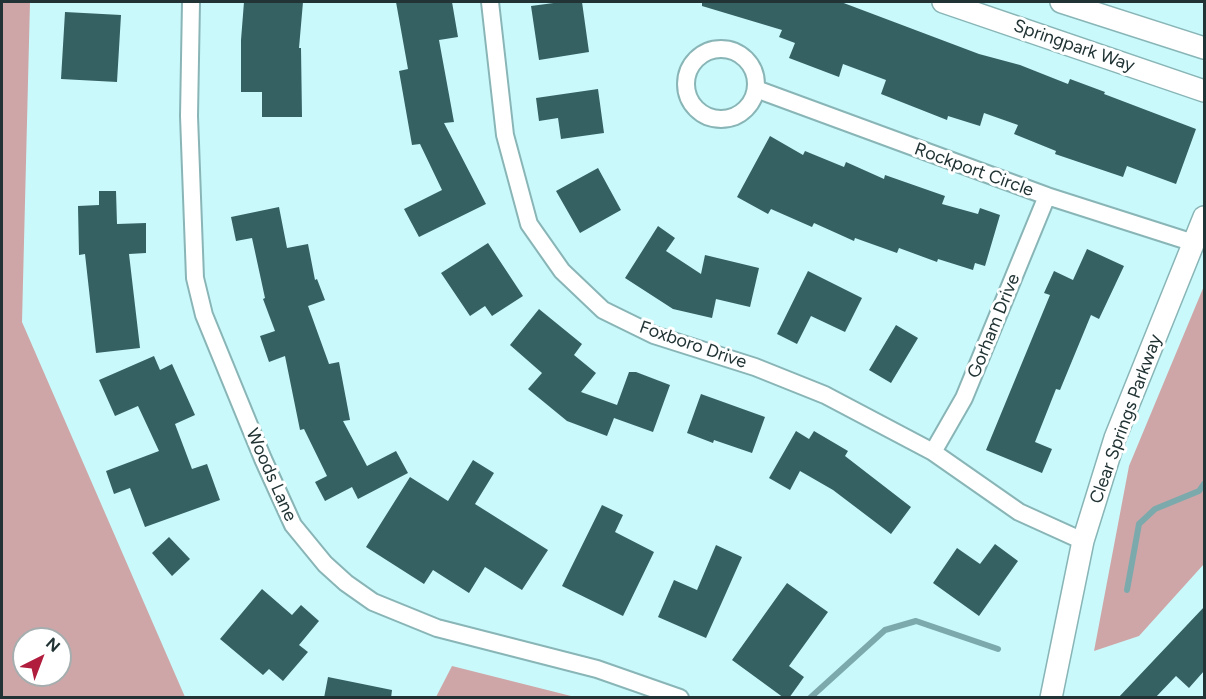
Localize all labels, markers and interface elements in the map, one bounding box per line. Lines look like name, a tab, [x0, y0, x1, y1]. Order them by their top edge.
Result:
street label: Springpark Way	[1011, 15, 1137, 77]
street label: Rockport Circle	[911, 138, 1037, 202]
street label: Gorham Drive	[963, 271, 1025, 381]
street label: Foxboro Drive	[636, 317, 750, 373]
street label: Clear Springs Parkway	[1085, 331, 1167, 507]
street label: Woods Lane	[241, 425, 301, 525]
north arrow	[12, 627, 72, 687]
text: N	[42, 634, 64, 656]

